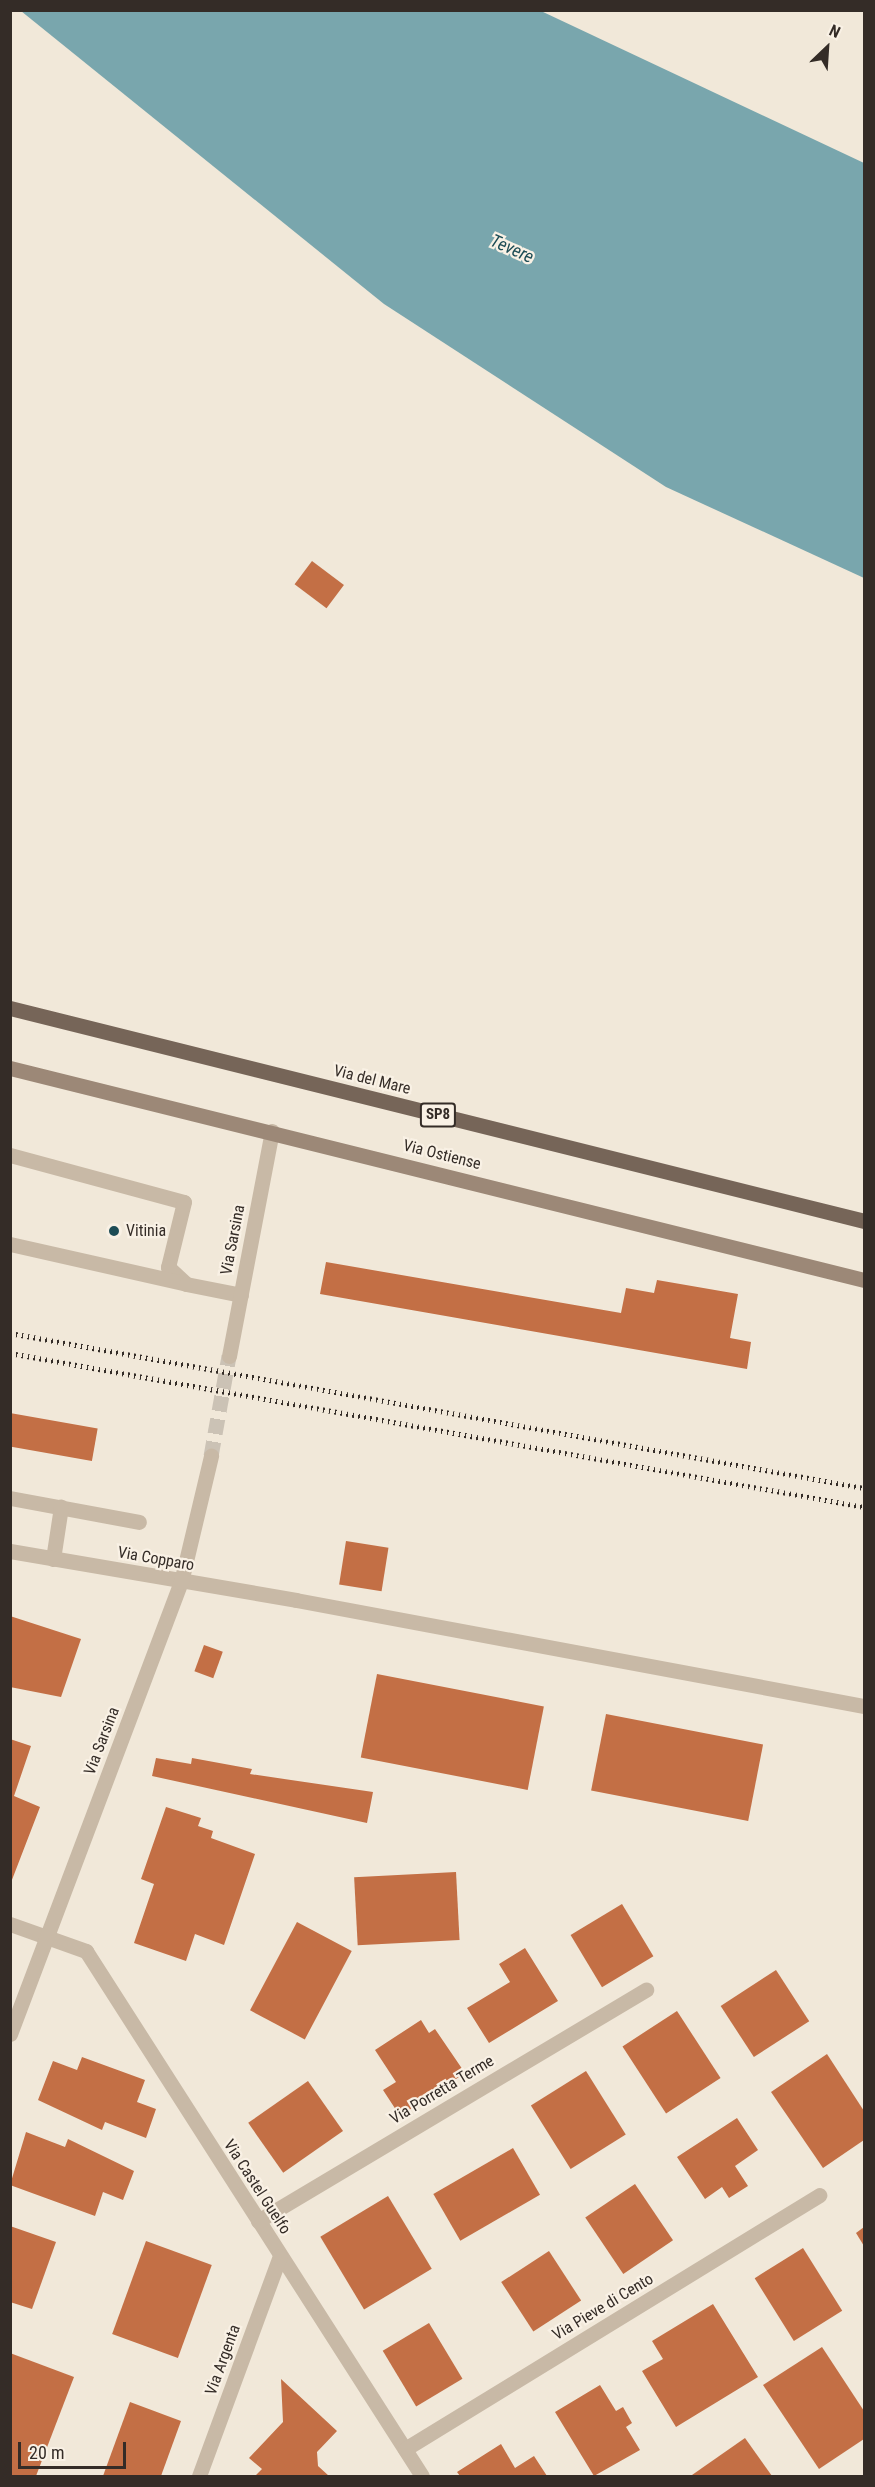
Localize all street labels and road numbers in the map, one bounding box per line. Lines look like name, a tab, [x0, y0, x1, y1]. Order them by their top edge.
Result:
street label: Via del Mare	[331, 1061, 413, 1099]
road number: SP8	[418, 1103, 458, 1127]
street label: Via Ostiense	[401, 1136, 483, 1174]
street label: Via Sarsina	[217, 1203, 249, 1277]
street label: Via Copparo	[116, 1543, 196, 1575]
street label: Via Sarsina	[80, 1704, 124, 1778]
street label: Via Porretta Terme	[386, 2051, 498, 2129]
street label: Via Castel Guelfo	[219, 2136, 295, 2238]
street label: Via Pieve di Cento	[549, 2269, 657, 2345]
street label: Via Argenta	[201, 2322, 245, 2398]

